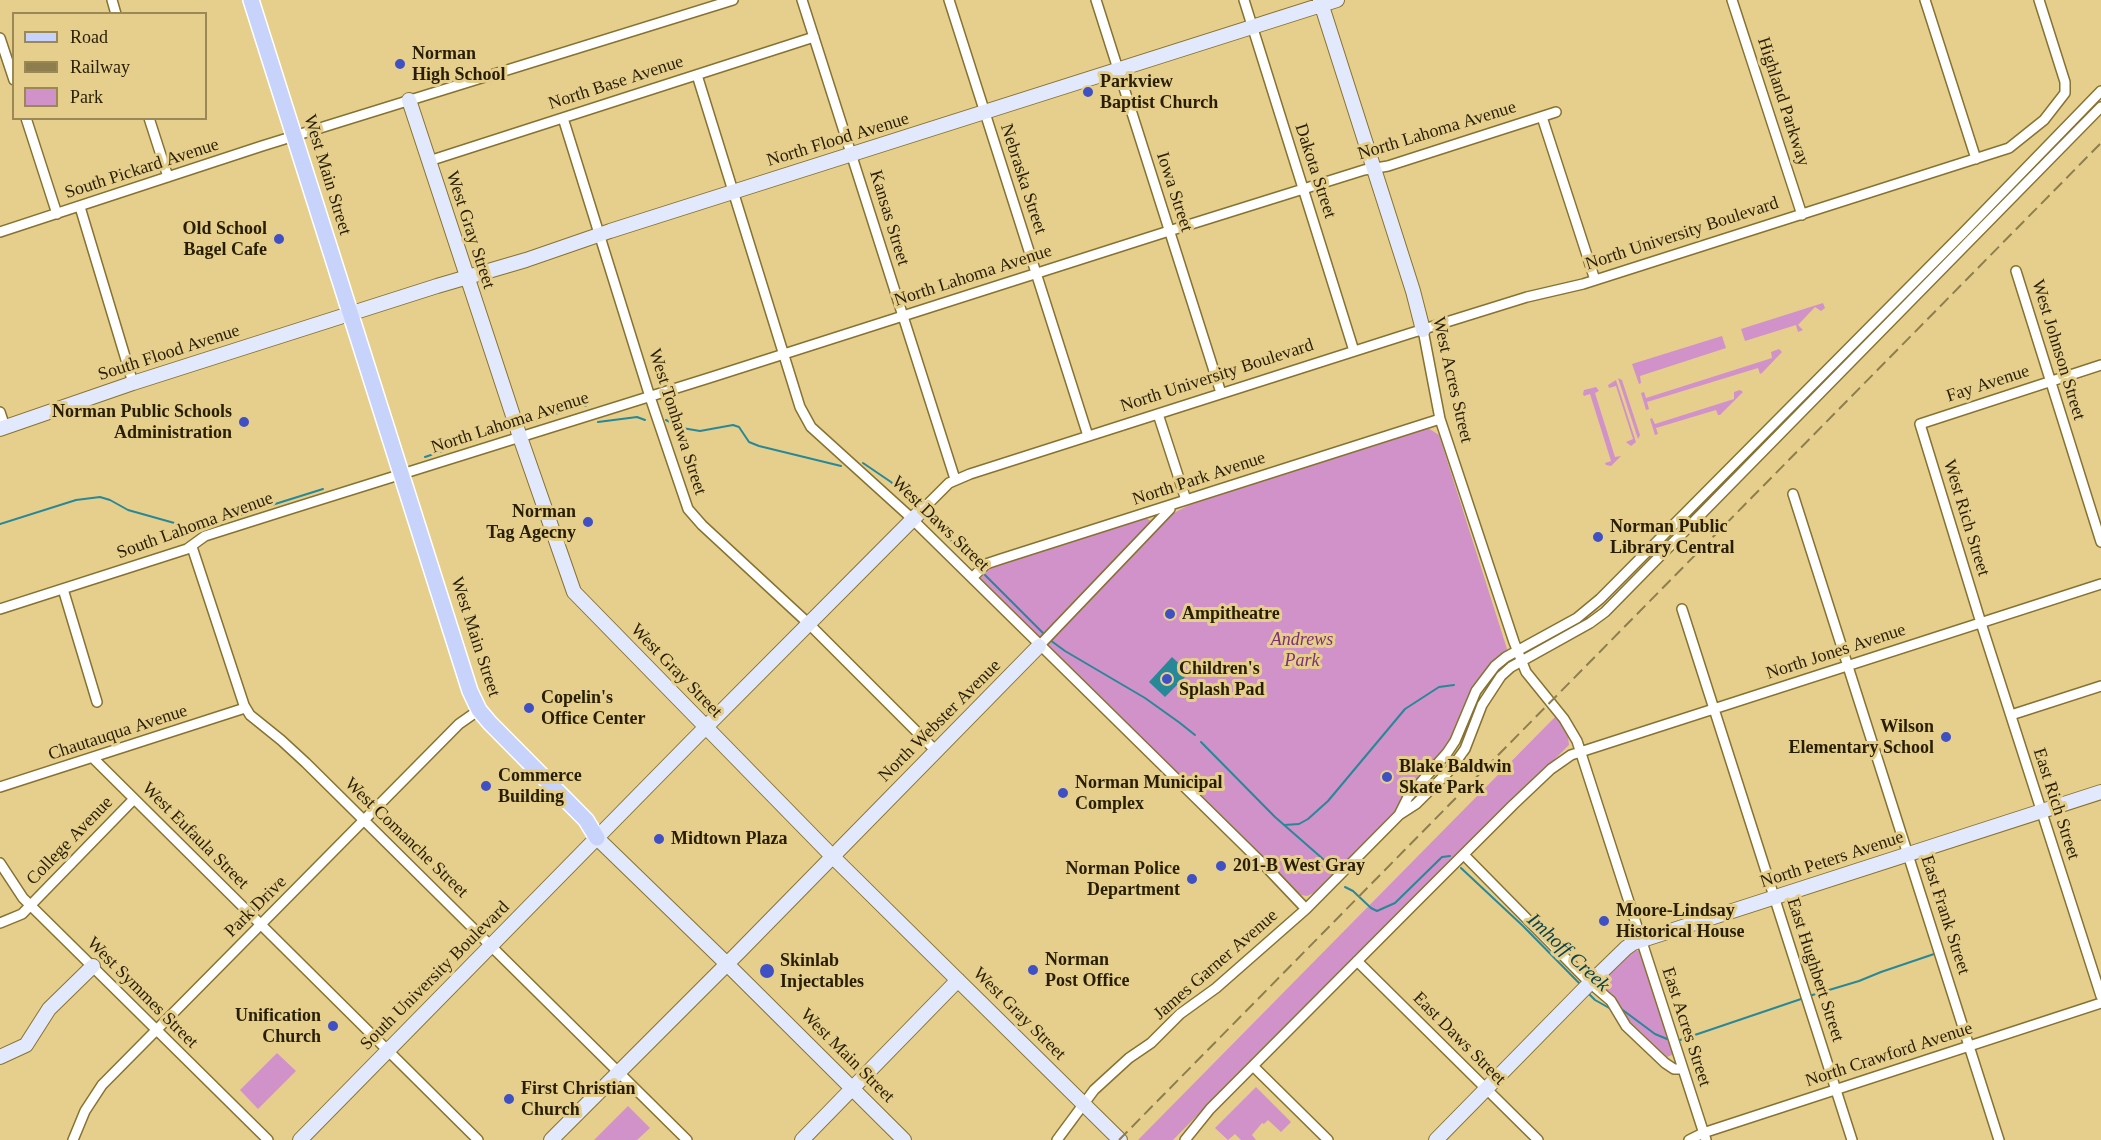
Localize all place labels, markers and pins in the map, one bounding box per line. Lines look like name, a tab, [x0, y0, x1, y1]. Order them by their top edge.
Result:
place label: Norman High School	[412, 43, 506, 86]
marker: Norman High School	[393, 57, 407, 71]
place label: Parkview Baptist Church	[1100, 71, 1218, 113]
marker: Parkview Baptist Church	[1081, 85, 1095, 99]
place label: Old School Bagel Cafe	[182, 218, 267, 260]
marker: Old School Bagel Cafe	[272, 232, 286, 246]
place label: Norman Public Schools Administration	[52, 401, 232, 444]
marker: Norman Public Schools Administration	[237, 415, 251, 429]
place label: Norman Tag Agecny	[486, 501, 576, 544]
marker: Norman Tag Agecny	[581, 515, 595, 529]
place label: Norman Public Library Central	[1610, 516, 1734, 558]
marker: Norman Public Library Central	[1591, 530, 1605, 544]
place label: Ampitheatre	[1182, 603, 1280, 625]
marker: Ampitheatre	[1163, 607, 1177, 621]
place label: Children's Splash Pad	[1179, 658, 1265, 700]
marker: Children's Splash Pad	[1160, 672, 1174, 686]
place label: Copelin's Office Center	[541, 687, 645, 730]
marker: Copelin's Office Center	[522, 701, 536, 715]
place label: Wilson Elementary School	[1789, 716, 1934, 758]
marker: Wilson Elementary School	[1939, 730, 1953, 744]
place label: Blake Baldwin Skate Park	[1399, 756, 1512, 798]
place label: Commerce Building	[498, 765, 582, 808]
marker: Blake Baldwin Skate Park	[1380, 770, 1394, 784]
place label: Norman Municipal Complex	[1075, 772, 1223, 814]
marker: Commerce Building	[479, 779, 493, 793]
marker: Norman Municipal Complex	[1056, 786, 1070, 800]
place label: Midtown Plaza	[671, 828, 787, 850]
marker: Midtown Plaza	[652, 832, 666, 846]
place label: 201-B West Gray	[1233, 855, 1365, 877]
place label: Norman Police Department	[1066, 858, 1180, 900]
marker: 201-B West Gray	[1214, 859, 1228, 873]
marker: Norman Police Department	[1185, 872, 1199, 886]
place label: Moore-Lindsay Historical House	[1616, 900, 1744, 942]
marker: Moore-Lindsay Historical House	[1597, 914, 1611, 928]
place label: Norman Post Office	[1045, 949, 1129, 992]
place label: Skinlab Injectables	[780, 950, 864, 992]
marker: Skinlab Injectables	[758, 962, 776, 980]
marker: Norman Post Office	[1026, 963, 1040, 977]
place label: Unification Church	[235, 1005, 321, 1048]
marker: Unification Church	[326, 1019, 340, 1033]
place label: First Christian Church	[521, 1078, 635, 1120]
marker: First Christian Church	[502, 1092, 516, 1106]

